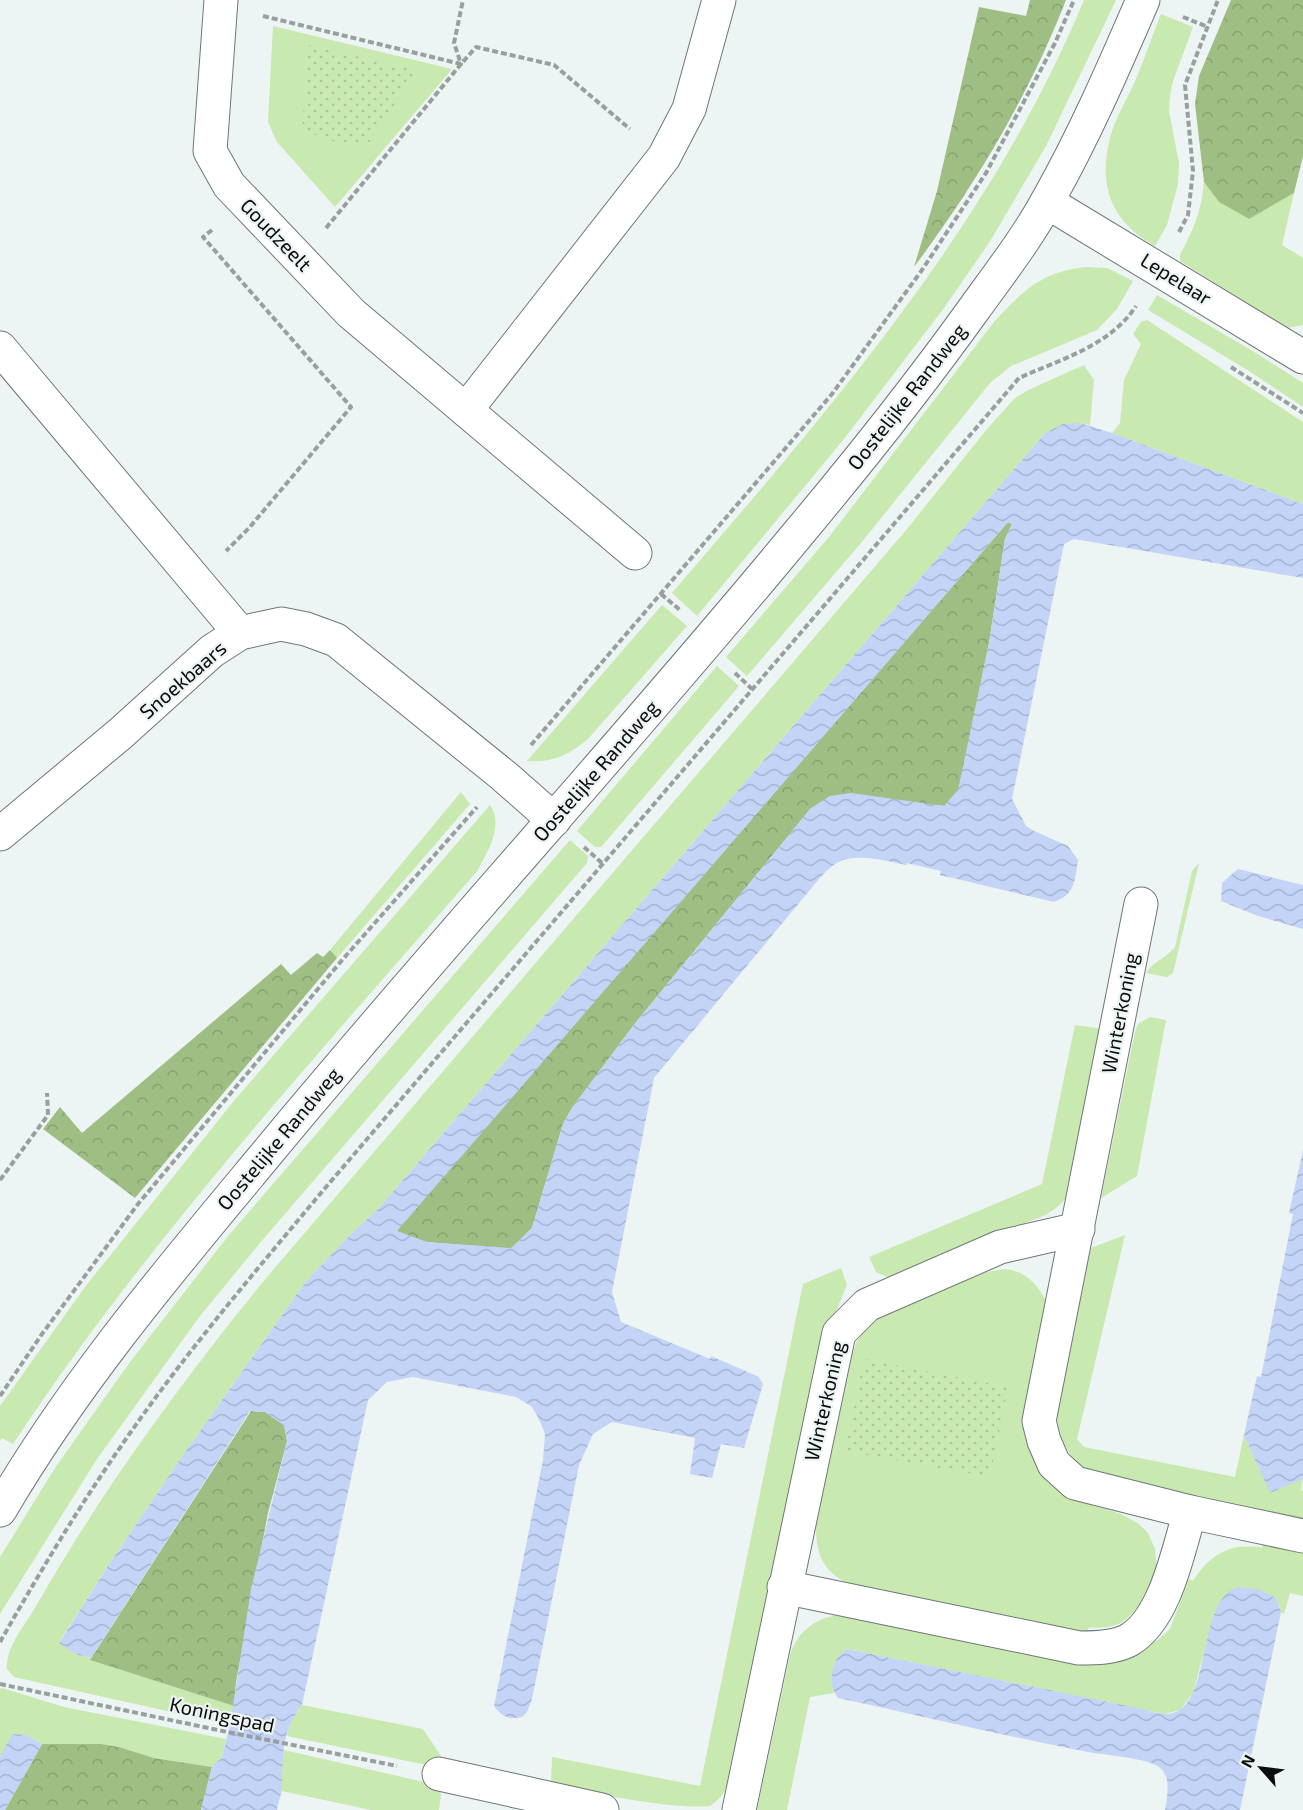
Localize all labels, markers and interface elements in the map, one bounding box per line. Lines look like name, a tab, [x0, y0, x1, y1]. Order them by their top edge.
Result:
street label: Goudzeelt	[236, 193, 318, 276]
street label: Lepelaar	[1137, 247, 1216, 309]
street label: Oostelijke Randweg	[842, 318, 971, 474]
street label: Snoekbaars	[134, 635, 230, 723]
street label: Oostelijke Randweg	[527, 695, 663, 846]
street label: Winterkoning	[1096, 950, 1142, 1075]
street label: Oostelijke Randweg	[212, 1062, 345, 1215]
street label: Winterkoning	[799, 1338, 849, 1463]
street label: Koningspad	[168, 1691, 277, 1737]
north arrow	[1231, 1738, 1291, 1798]
text: N	[1236, 1751, 1258, 1770]

